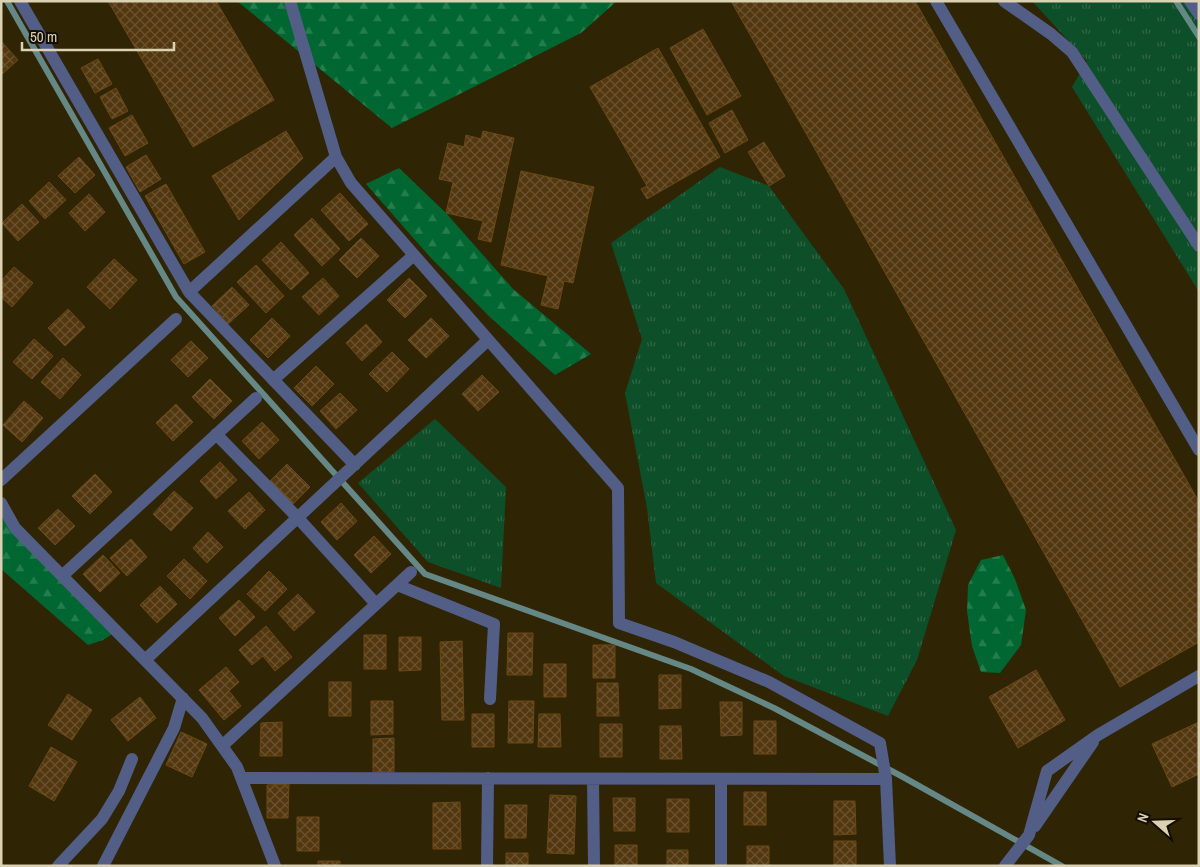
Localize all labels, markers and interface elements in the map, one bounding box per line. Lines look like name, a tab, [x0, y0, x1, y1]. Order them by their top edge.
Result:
scale bar	[22, 20, 175, 52]
text: 50 m	[30, 26, 57, 47]
north arrow	[1130, 797, 1180, 847]
text: N	[1133, 811, 1153, 825]

